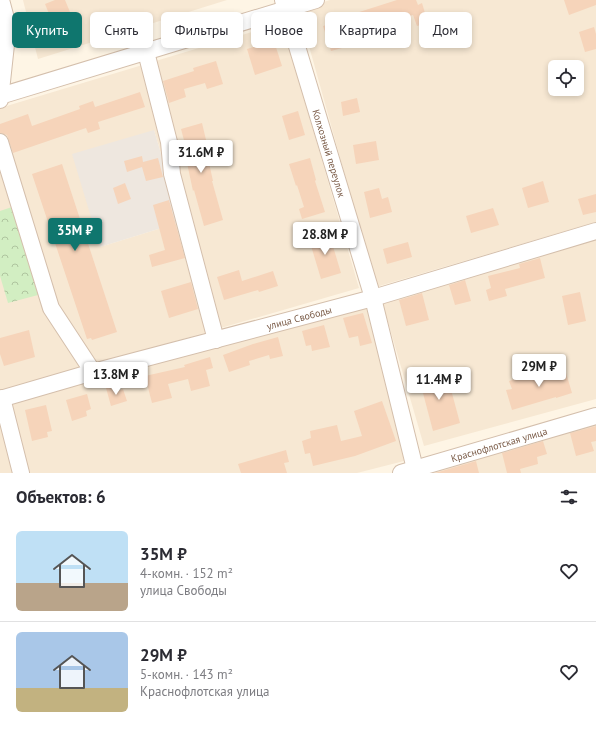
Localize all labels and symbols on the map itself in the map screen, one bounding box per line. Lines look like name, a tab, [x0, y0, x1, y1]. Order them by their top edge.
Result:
street label: Колхозный переулок	[309, 108, 348, 199]
pin: 31.6M ₽	[164, 140, 238, 174]
pin: 35M ₽	[47, 218, 103, 252]
pin: 28.8M ₽	[288, 222, 362, 256]
street label: улица Свободы	[265, 303, 333, 333]
pin: 29M ₽	[511, 354, 567, 388]
pin: 13.8M ₽	[79, 362, 153, 396]
pin: 11.4M ₽	[402, 367, 476, 401]
street label: Краснофлотская улица	[449, 425, 549, 465]

